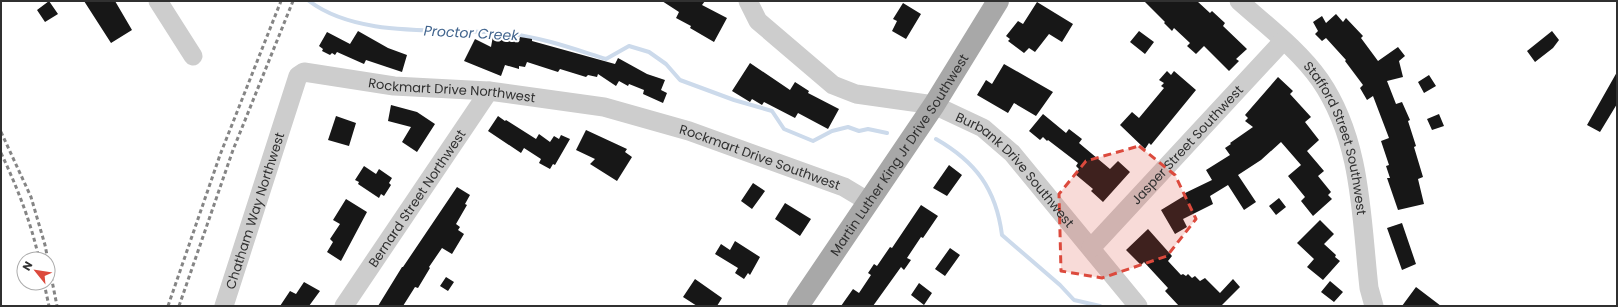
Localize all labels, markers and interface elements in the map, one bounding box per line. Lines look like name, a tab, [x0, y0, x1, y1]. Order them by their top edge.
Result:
water label: Proctor Creek	[423, 21, 520, 46]
street label: Martin Luther King Jr Drive Southwest	[825, 50, 973, 259]
street label: Stafford Street Southwest	[1299, 57, 1371, 216]
street label: Rockmart Drive Northwest	[367, 73, 537, 107]
street label: Jasper Street Southwest	[1127, 80, 1247, 209]
street label: Burbank Drive Southwest	[953, 107, 1079, 232]
street label: Rockmart Drive Southwest	[677, 119, 843, 195]
street label: Bernard Street Northwest	[363, 125, 470, 271]
street label: Chatham Way Northwest	[220, 130, 289, 292]
north arrow	[16, 251, 56, 291]
text: N	[18, 258, 36, 274]

